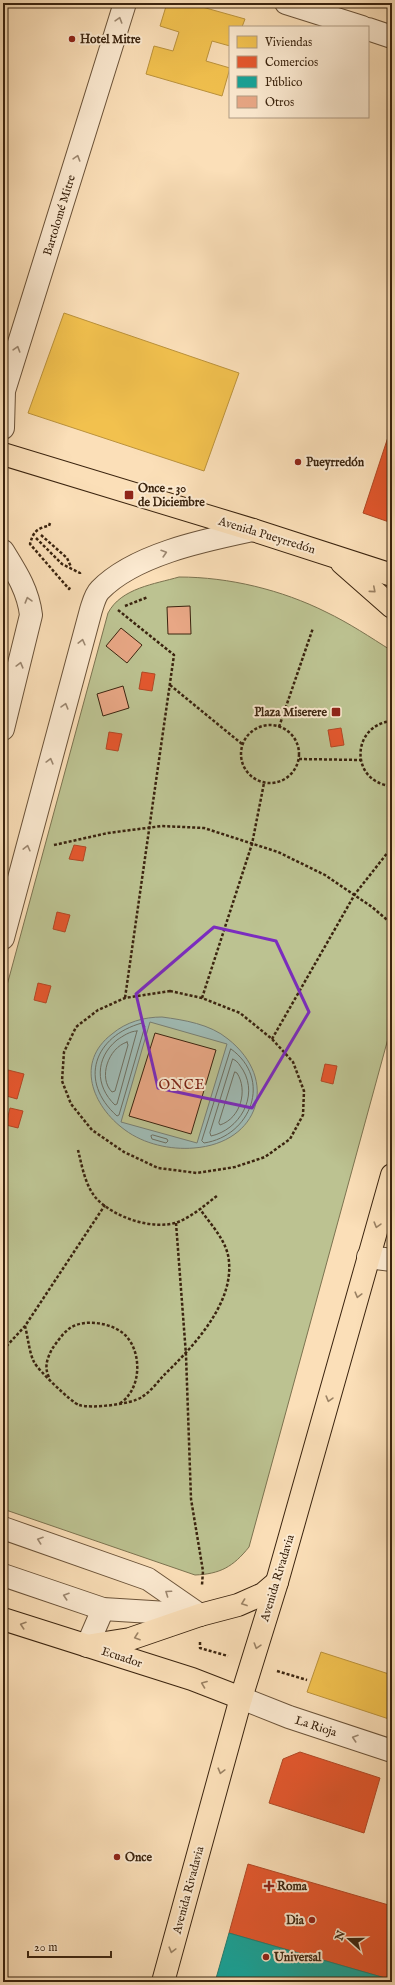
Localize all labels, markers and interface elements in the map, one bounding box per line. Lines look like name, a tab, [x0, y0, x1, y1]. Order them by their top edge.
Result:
one-way arrow	[115, 17, 123, 24]
legend	[229, 26, 369, 118]
place label: Hotel Mitre	[80, 32, 141, 47]
marker: Hotel Mitre	[67, 34, 77, 44]
text: Viviendas	[264, 35, 312, 50]
text: Comercios	[265, 55, 318, 70]
text: Público	[265, 75, 303, 90]
text: Otros	[265, 95, 294, 110]
one-way arrow	[72, 155, 81, 162]
street label: Bartolomé Mitre	[40, 173, 79, 257]
one-way arrow	[13, 346, 21, 353]
place label: Pueyrredón	[306, 455, 365, 471]
marker: Pueyrredón	[293, 457, 303, 467]
place label: Once - 30 de Diciembre	[138, 481, 205, 510]
marker: Once - 30 de Diciembre	[123, 489, 135, 501]
street label: Avenida Pueyrredón	[216, 513, 318, 558]
one-way arrow	[160, 549, 167, 558]
one-way arrow	[369, 586, 376, 593]
one-way arrow	[24, 596, 33, 603]
one-way arrow	[78, 639, 86, 645]
one-way arrow	[15, 661, 24, 668]
one-way arrow	[60, 703, 69, 710]
place label: Plaza Miserere	[254, 705, 327, 720]
marker: Plaza Miserere	[330, 706, 342, 718]
one-way arrow	[45, 757, 54, 764]
one-way arrow	[22, 845, 30, 852]
district label: ONCE	[158, 1076, 206, 1094]
one-way arrow	[373, 1222, 382, 1229]
one-way arrow	[354, 1291, 363, 1298]
one-way arrow	[325, 1396, 334, 1403]
street label: Avenida Rivadavia	[257, 1532, 298, 1624]
one-way arrow	[36, 1537, 43, 1545]
one-way arrow	[165, 1590, 172, 1598]
one-way arrow	[63, 1592, 70, 1601]
one-way arrow	[241, 1598, 248, 1606]
one-way arrow	[20, 1621, 27, 1630]
one-way arrow	[133, 1632, 140, 1640]
one-way arrow	[253, 1642, 262, 1649]
street label: Ecuador	[99, 1644, 145, 1671]
one-way arrow	[201, 1681, 208, 1689]
street label: La Rioja	[293, 1713, 339, 1741]
one-way arrow	[352, 1735, 359, 1743]
one-way arrow	[217, 1767, 226, 1774]
street label: Avenida Rivadavia	[169, 1844, 208, 1937]
place label: Once	[125, 1850, 152, 1865]
marker: Once	[112, 1852, 122, 1862]
place label: Roma	[277, 1879, 308, 1894]
marker: Roma	[264, 1881, 274, 1891]
place label: Dia	[286, 1913, 305, 1928]
marker: Dia	[307, 1915, 317, 1925]
north arrow	[329, 1919, 369, 1959]
text: N	[332, 1928, 349, 1944]
scale bar	[28, 1933, 111, 1959]
text: 20 m	[34, 1940, 57, 1955]
one-way arrow	[168, 1947, 176, 1954]
place label: Universal	[273, 1950, 322, 1965]
marker: Universal	[261, 1952, 271, 1962]

